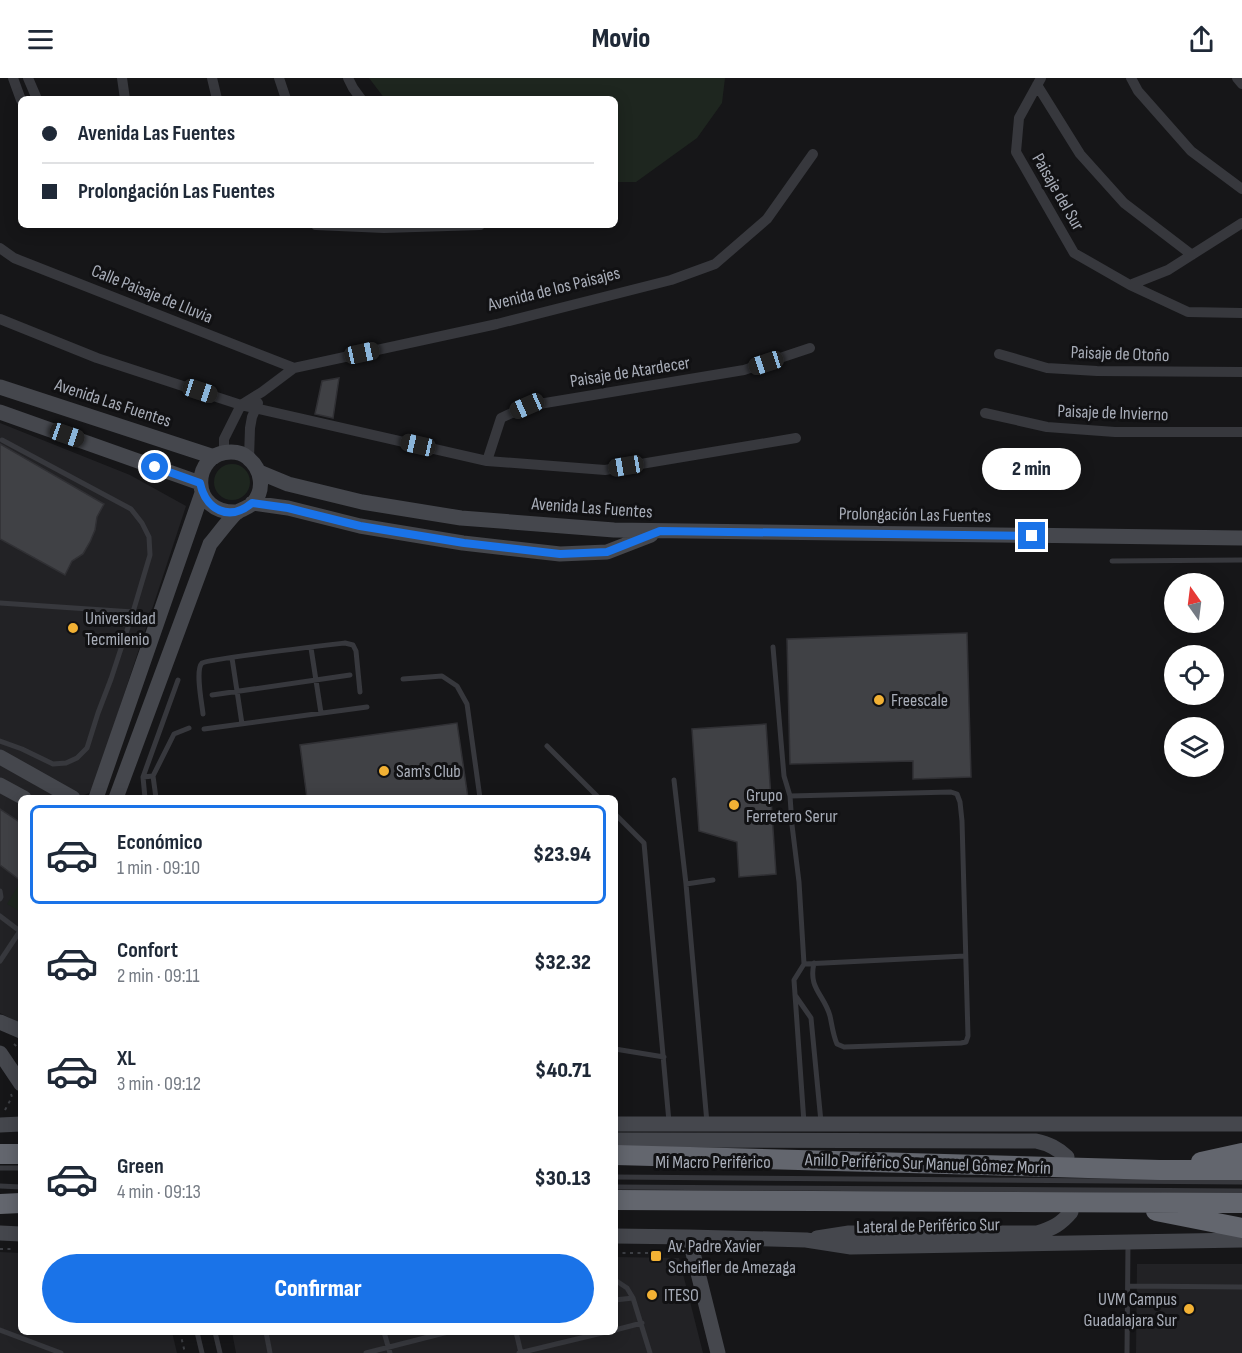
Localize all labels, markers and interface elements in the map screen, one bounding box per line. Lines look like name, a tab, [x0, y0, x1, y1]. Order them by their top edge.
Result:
icon: menu	[24, 23, 57, 56]
text: Movio	[592, 23, 650, 55]
icon: share	[1185, 23, 1218, 56]
text: Avenida Las Fuentes	[78, 120, 235, 147]
street label: Paisaje del Sur	[1027, 150, 1089, 234]
text: Prolongación Las Fuentes	[78, 178, 275, 205]
street label: Calle Paisaje de Lluvia	[88, 260, 216, 328]
street label: Avenida de los Paisajes	[485, 262, 622, 316]
car	[343, 340, 381, 366]
street label: Paisaje de Otoño	[1070, 342, 1170, 366]
car	[746, 349, 786, 377]
street label: Paisaje de Atardecer	[569, 352, 691, 392]
street label: Avenida Las Fuentes	[51, 374, 174, 432]
car	[180, 377, 220, 405]
car	[507, 390, 547, 422]
street label: Paisaje de Invierno	[1057, 401, 1169, 425]
car	[47, 421, 87, 449]
car	[398, 432, 438, 458]
callout: 2 min	[982, 449, 1082, 491]
route start	[141, 453, 168, 480]
car	[607, 454, 645, 478]
text: 2 min	[1012, 457, 1051, 481]
street label: Avenida Las Fuentes	[530, 493, 653, 523]
street label: Prolongación Las Fuentes	[839, 503, 991, 527]
route end	[1018, 522, 1045, 549]
north arrow	[1164, 573, 1224, 633]
map controls	[1164, 573, 1224, 777]
place label: Universidad Tecmilenio	[85, 608, 156, 650]
marker: Universidad Tecmilenio	[66, 621, 80, 635]
button: locate	[1164, 645, 1224, 705]
place label: Freescale	[891, 690, 948, 711]
marker: Freescale	[872, 693, 886, 707]
button: layers	[1164, 717, 1224, 777]
place label: Sam's Club	[396, 761, 461, 782]
marker: Sam's Club	[377, 764, 391, 778]
place label: Grupo Ferretero Serur	[746, 785, 838, 827]
marker: Grupo Ferretero Serur	[727, 798, 741, 812]
icon: car	[45, 828, 99, 882]
text: Económico	[117, 829, 203, 856]
text: $23.94	[533, 841, 591, 868]
text: 1 min · 09:10	[117, 856, 200, 880]
icon: car	[45, 936, 99, 990]
text: Confort	[117, 937, 178, 964]
text: $32.32	[534, 949, 591, 976]
text: 2 min · 09:11	[117, 964, 199, 988]
icon: car	[45, 1044, 99, 1098]
text: XL	[117, 1045, 136, 1072]
text: $40.71	[535, 1057, 591, 1084]
text: 3 min · 09:12	[117, 1072, 201, 1096]
street label: Anillo Periférico Sur Manuel Gómez Morín	[804, 1149, 1051, 1179]
icon: car	[45, 1152, 99, 1206]
street label: Mi Macro Periférico	[655, 1152, 771, 1173]
text: Green	[117, 1153, 164, 1180]
text: $30.13	[534, 1165, 591, 1192]
text: 4 min · 09:13	[117, 1180, 201, 1204]
street label: Lateral de Periférico Sur	[856, 1214, 1000, 1238]
place label: Av. Padre Xavier Scheifler de Amezaga	[667, 1236, 796, 1278]
marker: Av. Padre Xavier Scheifler de Amezaga	[649, 1249, 663, 1263]
button: Confirmar	[42, 1254, 594, 1323]
place label: ITESO	[664, 1285, 699, 1306]
marker: ITESO	[645, 1288, 659, 1302]
place label: UVM Campus Guadalajara Sur	[1084, 1289, 1177, 1331]
marker: UVM Campus Guadalajara Sur	[1182, 1302, 1196, 1316]

